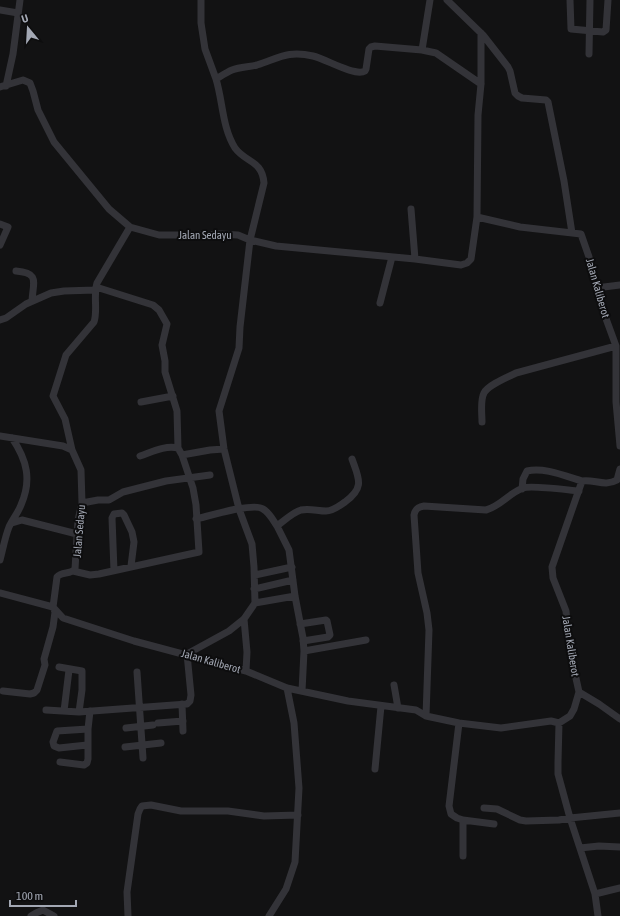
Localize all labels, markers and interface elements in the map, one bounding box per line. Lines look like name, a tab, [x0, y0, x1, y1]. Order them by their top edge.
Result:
north arrow	[8, 8, 48, 48]
text: U	[20, 12, 30, 25]
street label: Jalan Sedayu	[178, 229, 232, 241]
street label: Jalan Kaliberot	[584, 257, 612, 319]
street label: Jalan Sedayu	[71, 504, 87, 558]
street label: Jalan Kaliberot	[560, 615, 582, 677]
street label: Jalan Kaliberot	[180, 647, 242, 675]
scale bar	[10, 882, 76, 908]
text: 100 m	[16, 889, 43, 903]

